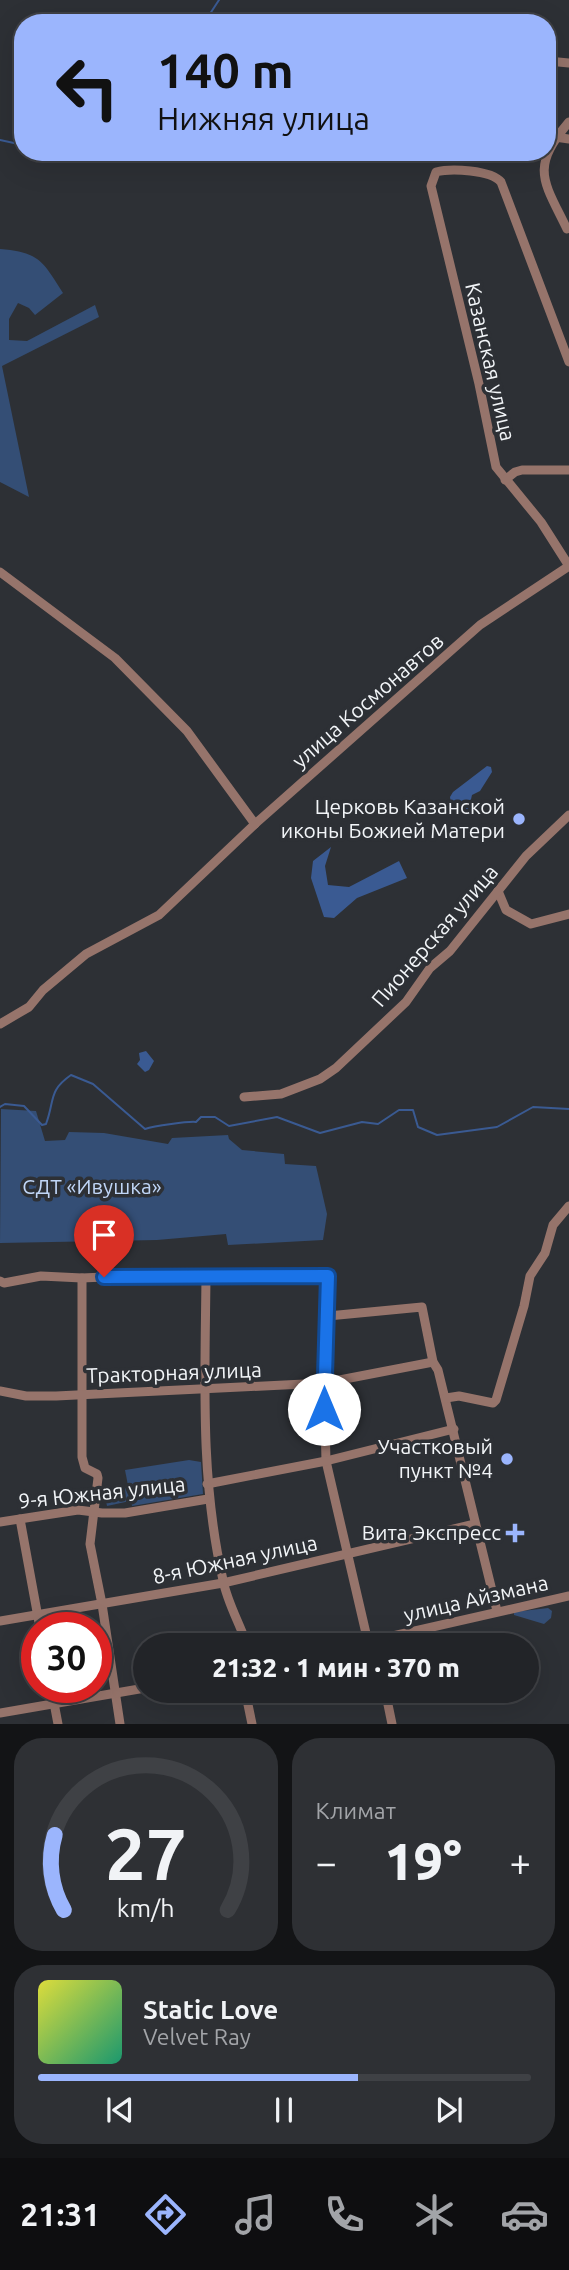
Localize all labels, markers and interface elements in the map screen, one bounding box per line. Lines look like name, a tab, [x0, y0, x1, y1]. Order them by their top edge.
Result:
icon: left	[42, 42, 133, 133]
text: 140 m	[157, 42, 294, 97]
text: Нижняя улица	[157, 100, 370, 136]
street label: Казанская улица	[461, 280, 521, 443]
street label: улица Космонавтов	[287, 628, 448, 772]
place label: Церковь Казанской иконы Божией Матери	[281, 794, 505, 842]
marker: Церковь Казанской иконы Божией Матери	[511, 811, 527, 827]
street label: Пионерская улица	[366, 859, 502, 1011]
park label: СДТ «Ивушка»	[22, 1174, 162, 1198]
pin	[74, 1205, 134, 1277]
icon: arrive	[85, 1216, 123, 1254]
street label: Тракторная улица	[86, 1357, 262, 1387]
position arrow	[287, 1372, 361, 1446]
place label: Участковый пункт №4	[378, 1434, 493, 1482]
marker: Участковый пункт №4	[499, 1451, 515, 1467]
street label: 9-я Южная улица	[17, 1471, 187, 1513]
place label: Вита Экспресс	[362, 1520, 501, 1544]
marker: Вита Экспресс	[507, 1525, 523, 1541]
street label: 8-я Южная улица	[150, 1530, 319, 1588]
street label: улица Айзмана	[401, 1570, 550, 1626]
speed limit sign: 30	[21, 1612, 112, 1703]
text: 21:32 · 1 мин · 370 m	[212, 1653, 460, 1682]
text: Климат	[316, 1798, 396, 1823]
text: 27	[105, 1813, 187, 1895]
text: 19°	[384, 1832, 462, 1890]
text: −	[316, 1841, 337, 1883]
text: +	[510, 1841, 531, 1883]
text: km/h	[117, 1894, 175, 1922]
text: Static Love	[143, 1995, 278, 2024]
text: Velvet Ray	[143, 2024, 251, 2049]
icon: previous	[101, 2091, 139, 2129]
icon: pause	[265, 2091, 303, 2129]
icon: next	[430, 2091, 468, 2129]
icon: directions	[141, 2190, 190, 2239]
icon: music	[231, 2190, 280, 2239]
icon: phone	[320, 2190, 369, 2239]
icon: climate	[410, 2190, 459, 2239]
icon: car	[500, 2190, 549, 2239]
text: 21:31	[20, 2196, 100, 2232]

